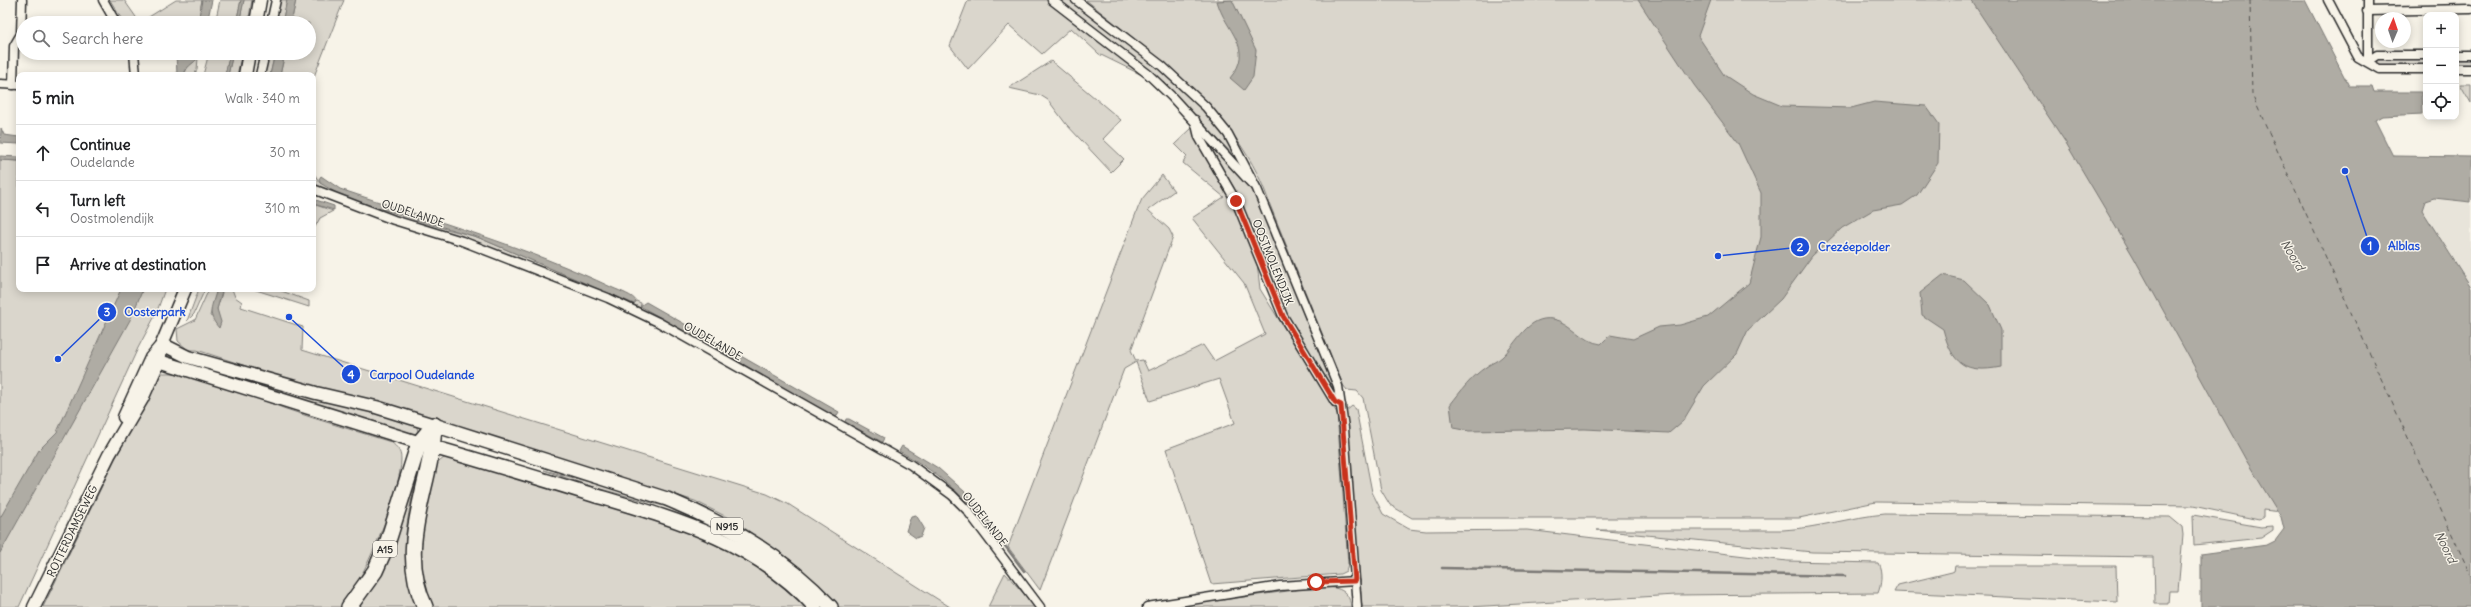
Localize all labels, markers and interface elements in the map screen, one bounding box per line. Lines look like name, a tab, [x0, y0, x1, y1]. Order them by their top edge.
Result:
north arrow	[2375, 12, 2411, 48]
map controls	[2423, 12, 2459, 120]
button: +	[2423, 12, 2459, 48]
search box	[16, 16, 316, 60]
icon: search	[30, 27, 52, 49]
text: Search here	[62, 29, 143, 48]
button: −	[2423, 48, 2459, 84]
button: locate	[2423, 84, 2459, 120]
text: 5 min	[32, 87, 74, 109]
text: Walk · 340 m	[225, 90, 300, 107]
text: Continue	[70, 135, 131, 154]
icon: ahead	[32, 142, 54, 164]
text: 30 m	[270, 144, 300, 161]
text: Oudelande	[70, 154, 135, 171]
text: Turn left	[70, 191, 125, 210]
route end	[1227, 192, 1245, 210]
street label: OUDELANDE	[380, 196, 446, 230]
icon: left	[32, 198, 54, 220]
text: 310 m	[265, 200, 300, 217]
text: Oostmolendijk	[70, 210, 154, 227]
street label: OOSTMOLENDIJK	[1249, 217, 1297, 307]
callout: Alblas	[2360, 234, 2428, 258]
callout: Crezéepolder	[1790, 235, 1898, 259]
water label: Noord	[2278, 237, 2309, 275]
text: 1	[2368, 238, 2372, 253]
text: Alblas	[2388, 238, 2421, 253]
text: 2	[1797, 239, 1804, 254]
text: Crezéepolder	[1818, 239, 1890, 255]
icon: arrive	[32, 254, 54, 276]
text: Arrive at destination	[70, 255, 206, 274]
callout: Oosterpark	[97, 300, 194, 324]
text: 3	[104, 304, 111, 319]
text: Oosterpark	[124, 304, 186, 320]
street label: OUDELANDE	[681, 319, 745, 363]
callout: Carpool Oudelande	[341, 362, 482, 386]
text: 4	[348, 367, 355, 382]
text: Carpool Oudelande	[369, 367, 475, 383]
street label: ROTTERDAMSEWEG	[44, 483, 100, 579]
street label: OUDELANDE	[959, 489, 1011, 549]
road number: N915	[711, 518, 743, 534]
water label: Noord	[2432, 529, 2461, 567]
road number: A15	[373, 541, 397, 557]
route start	[1307, 573, 1325, 591]

